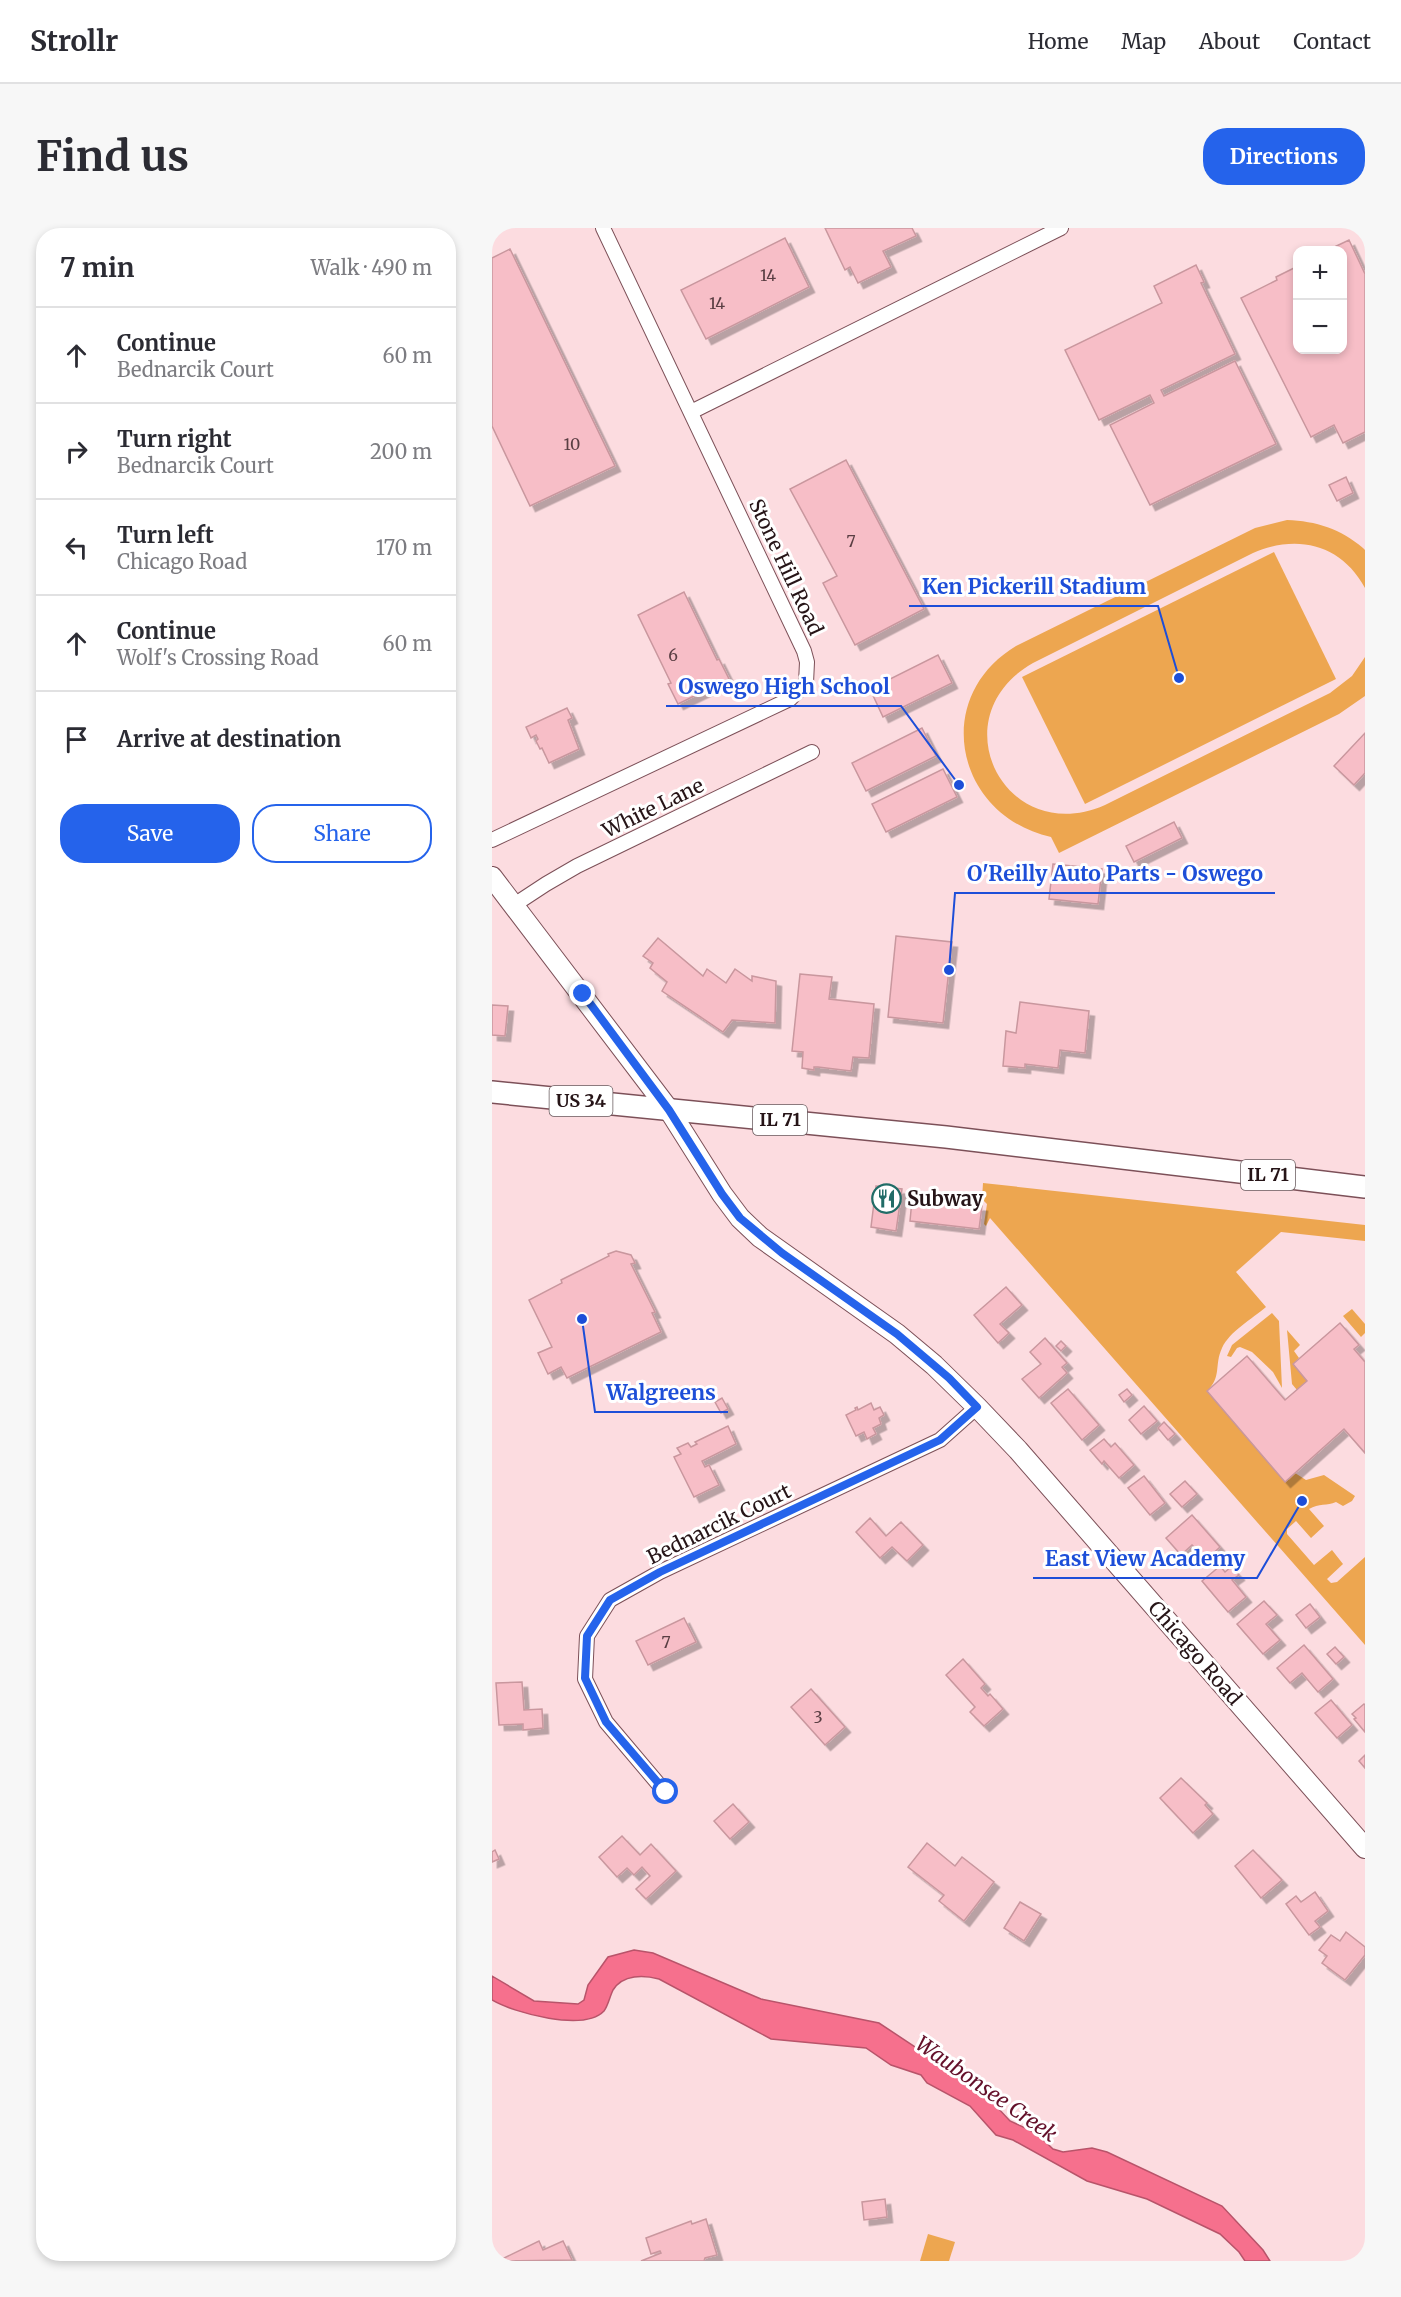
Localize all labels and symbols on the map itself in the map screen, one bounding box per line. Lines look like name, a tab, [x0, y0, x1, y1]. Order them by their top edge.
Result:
house number: 14	[760, 265, 776, 285]
house number: 14	[709, 293, 725, 313]
house number: 10	[564, 434, 580, 454]
street label: Stone Hill Road	[744, 495, 829, 639]
house number: 7	[846, 531, 856, 551]
callout: Ken Pickerill Stadium	[909, 567, 1158, 606]
text: Ken Pickerill Stadium	[922, 573, 1146, 600]
house number: 6	[668, 645, 678, 665]
callout: Oswego High School	[666, 667, 901, 706]
text: Oswego High School	[678, 673, 890, 700]
street label: White Lane	[597, 772, 708, 843]
callout: O'Reilly Auto Parts - Oswego	[955, 854, 1275, 893]
text: O'Reilly Auto Parts - Oswego	[967, 860, 1263, 887]
route end	[569, 980, 595, 1006]
road number: US 34	[550, 1086, 613, 1116]
road number: IL 71	[753, 1105, 807, 1135]
road number: IL 71	[1241, 1160, 1295, 1190]
restaurant icon: Subway	[870, 1183, 902, 1215]
place label: Subway	[907, 1186, 984, 1211]
callout: Walgreens	[595, 1373, 728, 1412]
text: Walgreens	[605, 1379, 716, 1406]
street label: Bednarcik Court	[643, 1478, 795, 1569]
callout: East View Academy	[1033, 1539, 1257, 1578]
text: East View Academy	[1045, 1545, 1246, 1572]
street label: Chicago Road	[1143, 1595, 1248, 1710]
house number: 7	[661, 1632, 671, 1652]
house number: 3	[813, 1707, 823, 1727]
route start	[652, 1778, 678, 1804]
water label: Waubonsee Creek	[910, 2030, 1063, 2148]

